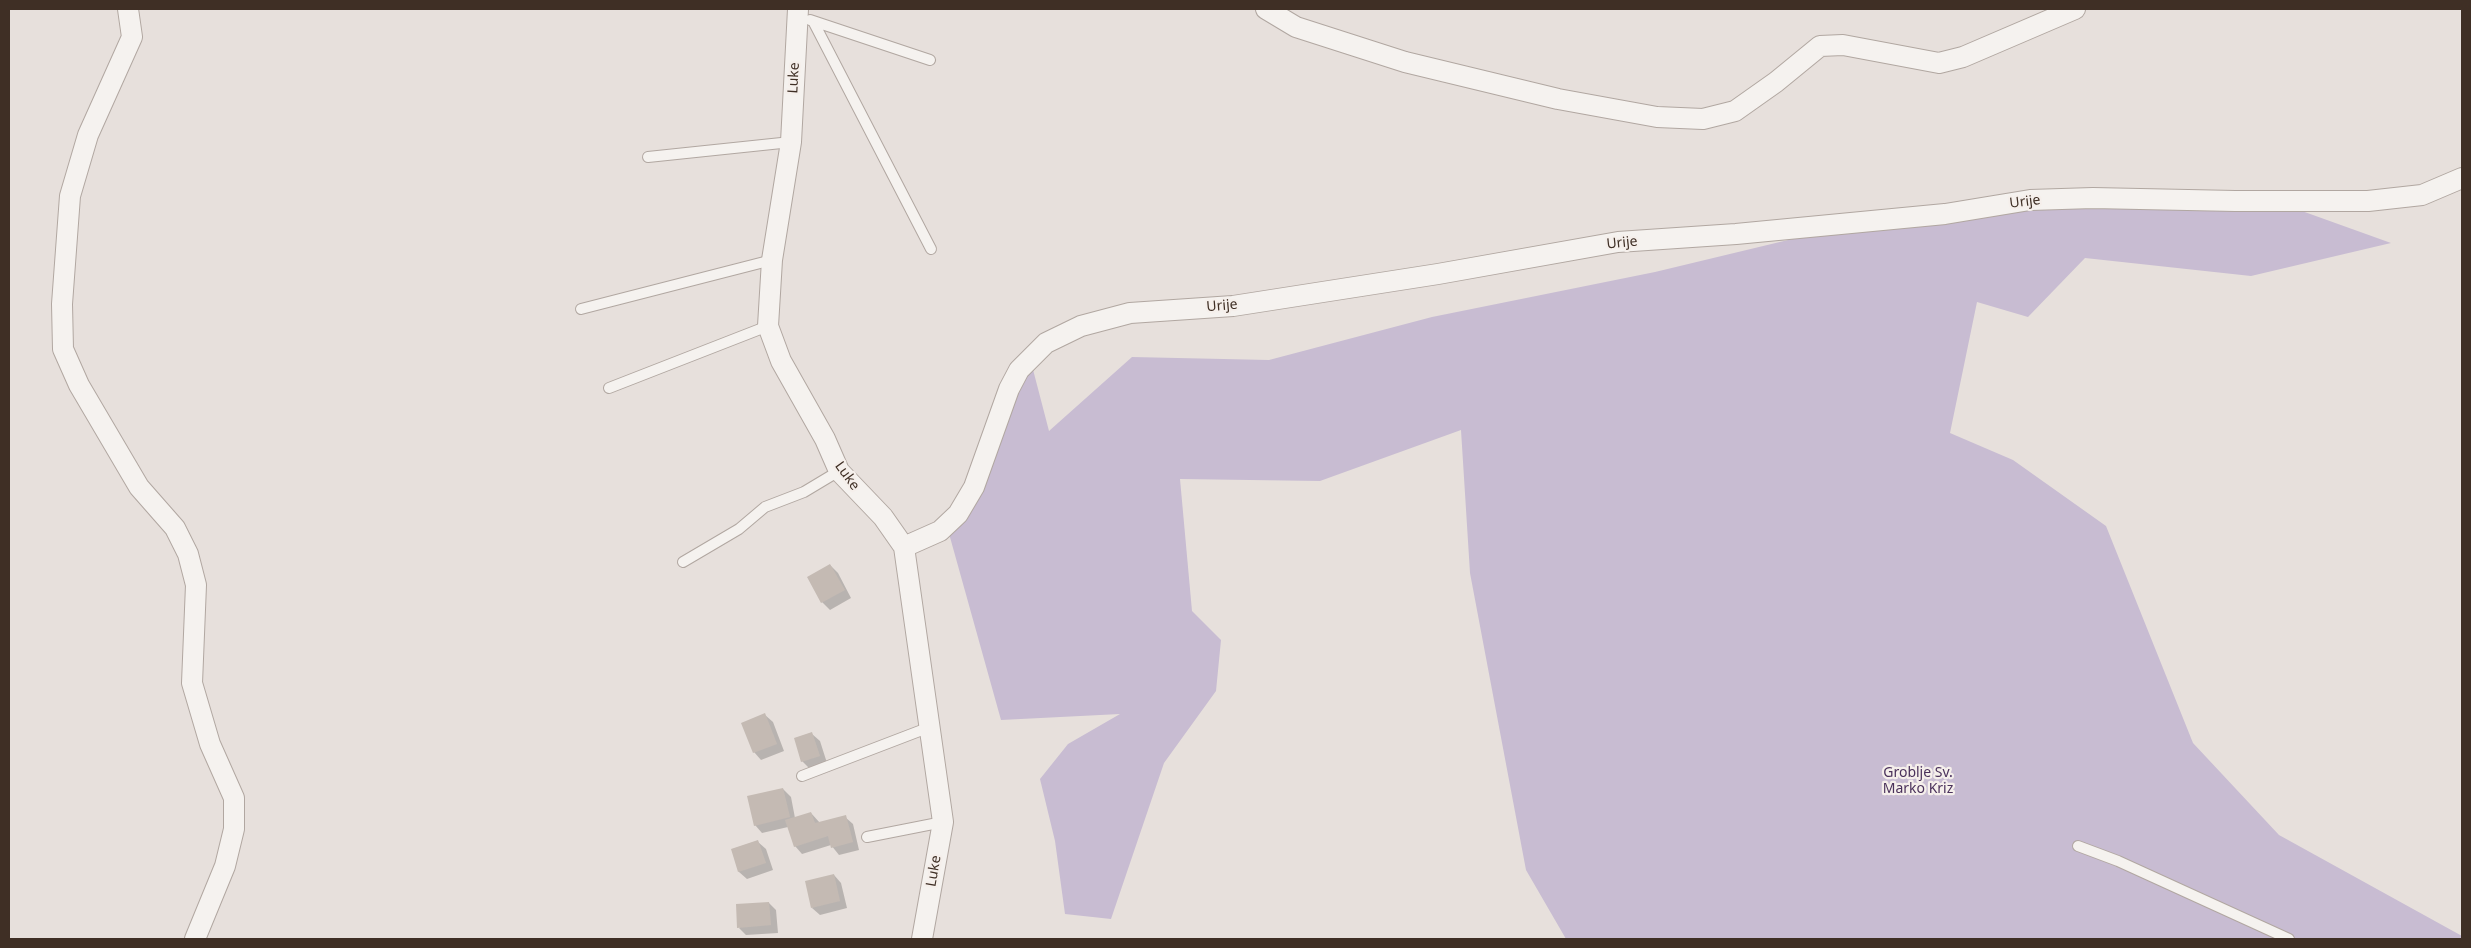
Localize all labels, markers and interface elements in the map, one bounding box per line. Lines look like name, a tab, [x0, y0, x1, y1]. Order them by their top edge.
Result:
street label: Luke	[785, 62, 803, 94]
street label: Urije	[2009, 192, 2041, 212]
street label: Urije	[1606, 233, 1638, 253]
street label: Urije	[1206, 296, 1238, 316]
street label: Luke	[831, 458, 863, 494]
park label: Groblje Sv. Marko Kriz	[1883, 765, 1953, 798]
street label: Luke	[923, 854, 945, 888]

